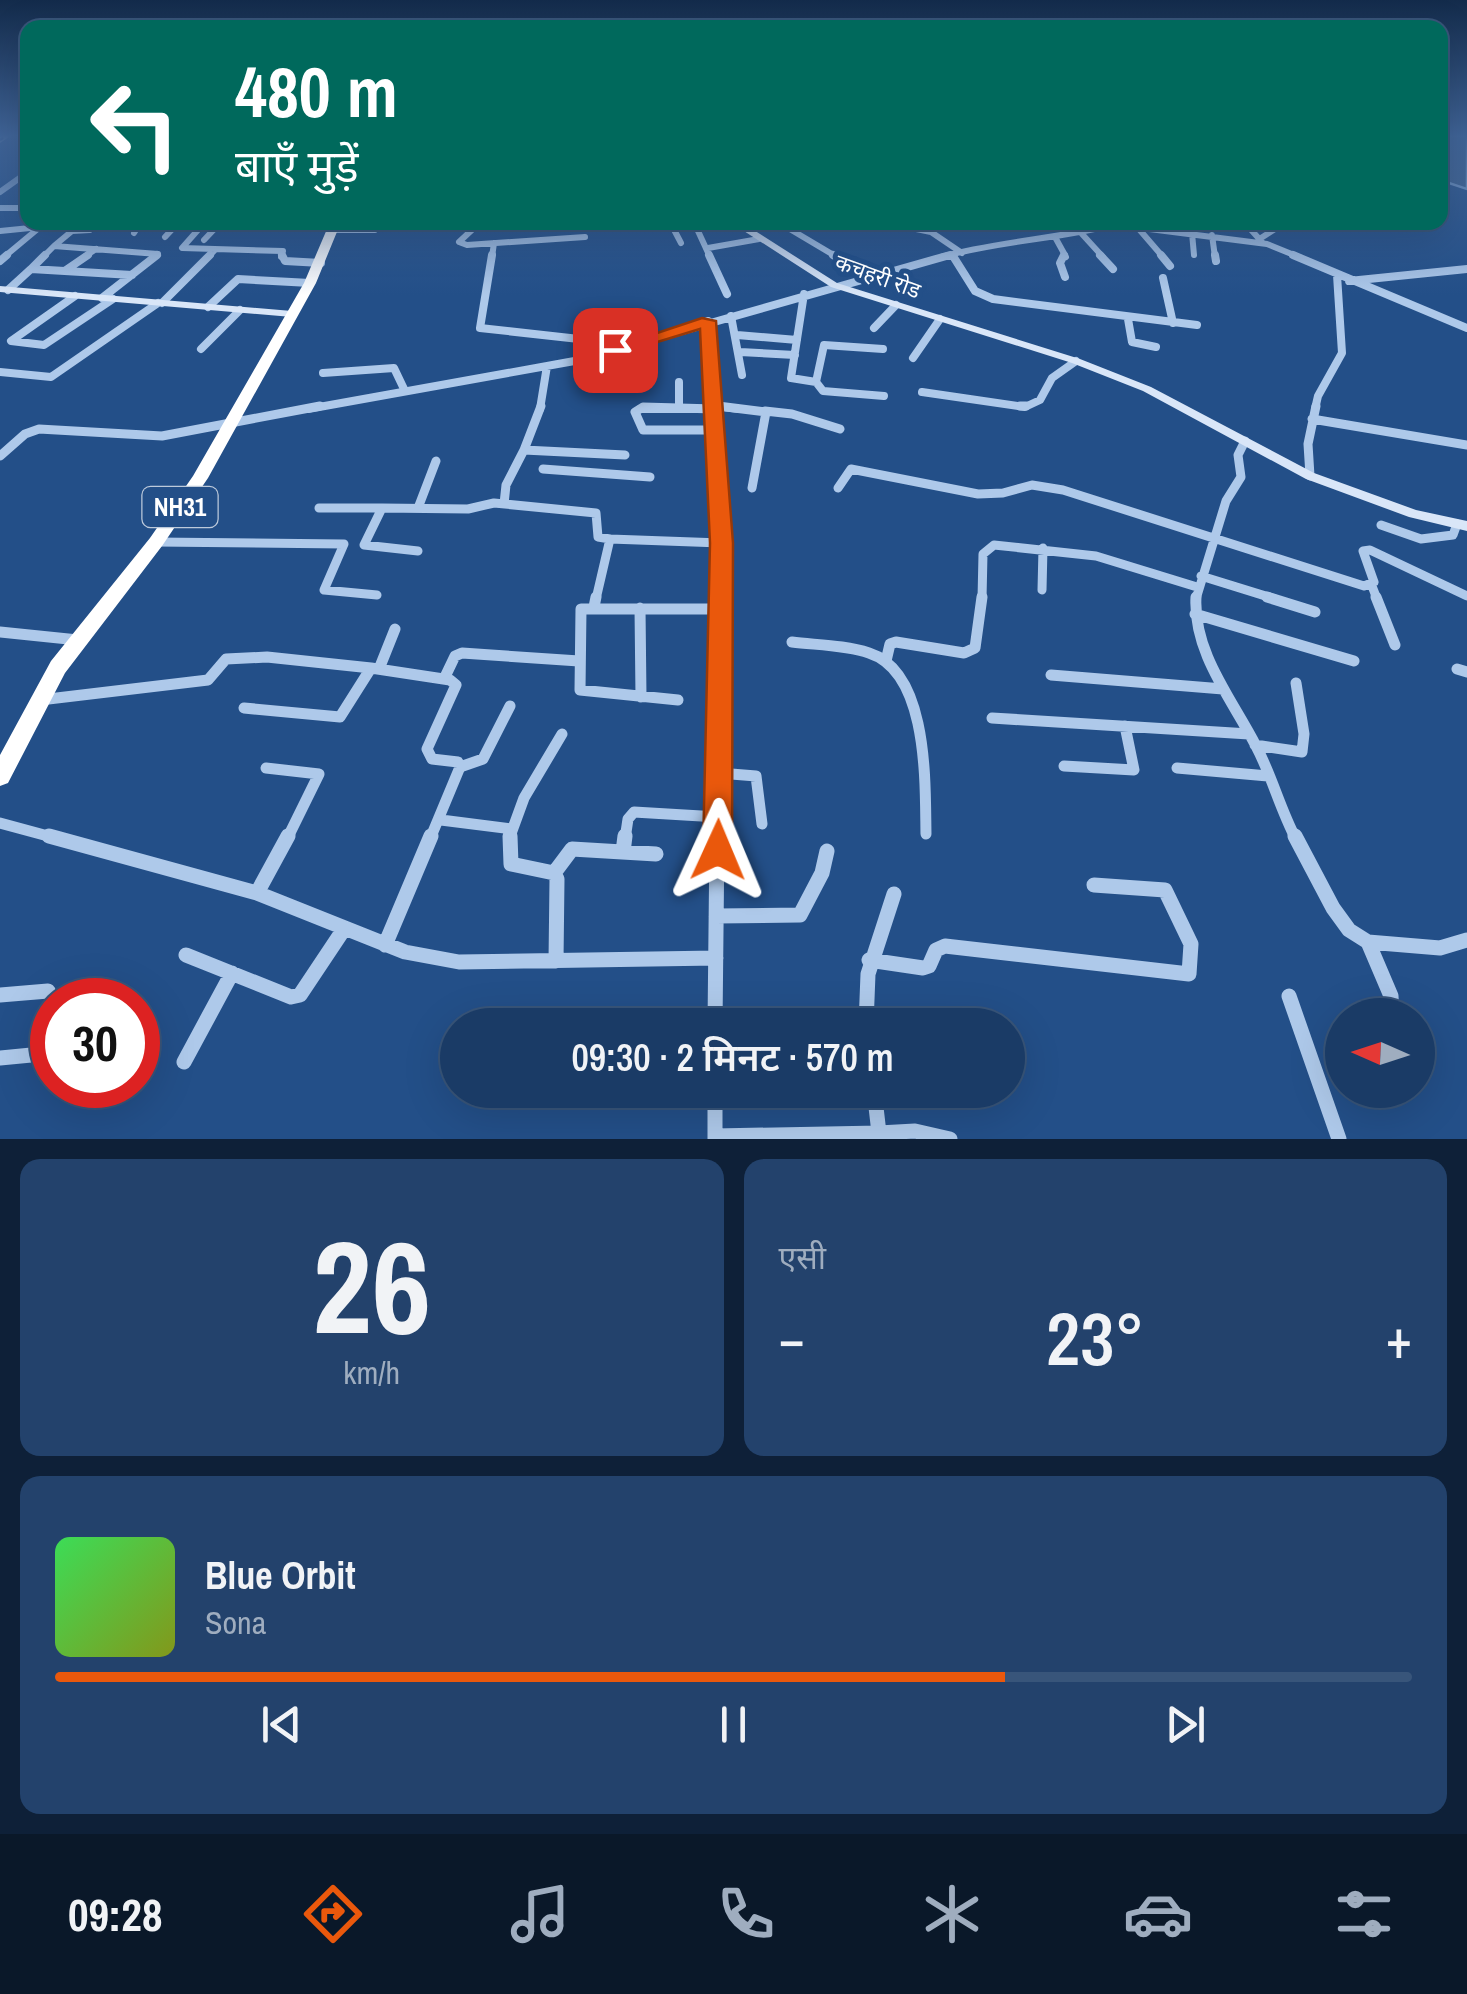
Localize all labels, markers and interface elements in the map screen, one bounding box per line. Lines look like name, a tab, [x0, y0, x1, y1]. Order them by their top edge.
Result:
text: 480 m	[235, 45, 398, 139]
icon: left	[70, 60, 200, 190]
text: बाएँ मुड़ें	[235, 135, 358, 196]
street label: कचहरी रोड	[831, 247, 925, 305]
pin	[573, 308, 658, 393]
icon: arrive	[588, 323, 643, 378]
road number: NH31	[142, 487, 218, 527]
position arrow	[666, 798, 770, 902]
speed limit sign: 30	[30, 978, 160, 1108]
north arrow	[1325, 998, 1435, 1108]
map controls	[1325, 998, 1435, 1108]
text: 09:30 · 2 मिनट · 570 m	[572, 1032, 893, 1083]
text: 26	[312, 1198, 431, 1374]
text: एसी	[779, 1236, 826, 1279]
text: 23°	[1046, 1287, 1144, 1388]
text: −	[779, 1301, 805, 1375]
text: +	[1386, 1301, 1412, 1375]
text: km/h	[343, 1351, 400, 1394]
text: Blue Orbit	[205, 1550, 356, 1601]
text: Sona	[205, 1601, 266, 1644]
icon: previous	[254, 1697, 309, 1752]
icon: pause	[706, 1697, 761, 1752]
icon: next	[1158, 1697, 1213, 1752]
icon: directions	[298, 1879, 368, 1949]
icon: music	[505, 1879, 575, 1949]
icon: phone	[711, 1879, 781, 1949]
icon: climate	[917, 1879, 987, 1949]
icon: car	[1123, 1879, 1193, 1949]
icon: filters	[1329, 1879, 1399, 1949]
text: 09:28	[68, 1884, 162, 1945]

